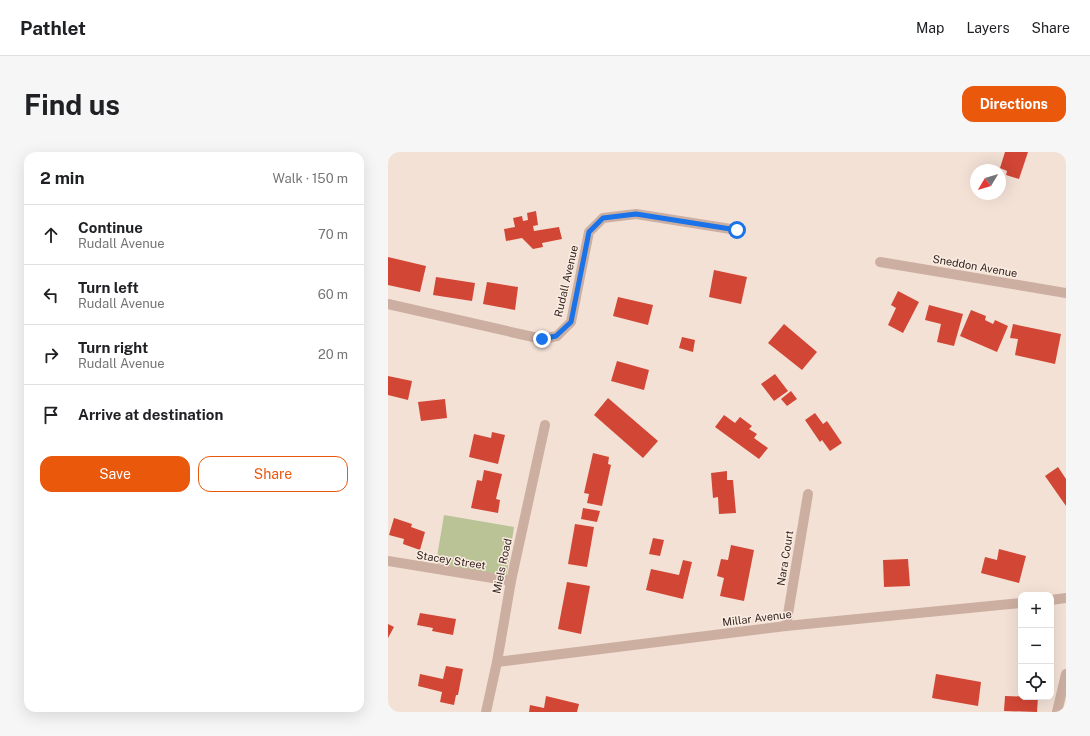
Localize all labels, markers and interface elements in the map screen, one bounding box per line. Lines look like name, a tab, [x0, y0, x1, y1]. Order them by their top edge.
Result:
text: Pathlet	[20, 17, 86, 39]
text: Map	[916, 20, 944, 36]
text: Layers	[966, 20, 1010, 36]
text: Share	[1032, 20, 1070, 36]
button: Directions	[962, 86, 1066, 122]
text: Find us	[24, 88, 120, 121]
north arrow	[970, 164, 1006, 200]
text: 2 min	[40, 168, 85, 188]
text: Walk · 150 m	[273, 171, 348, 186]
text: Continue	[78, 219, 143, 236]
route start	[728, 221, 746, 239]
icon: ahead	[40, 224, 62, 246]
text: 70 m	[318, 227, 348, 242]
text: Rudall Avenue	[78, 236, 165, 251]
street label: Rudall Avenue	[552, 244, 580, 318]
street label: Sneddon Avenue	[932, 253, 1018, 279]
text: Turn left	[78, 279, 139, 296]
icon: left	[40, 284, 62, 306]
text: 60 m	[318, 287, 348, 302]
text: Rudall Avenue	[78, 296, 165, 311]
route end	[533, 330, 551, 348]
text: Turn right	[78, 339, 148, 356]
icon: right	[40, 344, 62, 366]
text: 20 m	[318, 347, 348, 362]
text: Rudall Avenue	[78, 356, 165, 371]
icon: arrive	[40, 404, 62, 426]
text: Arrive at destination	[78, 406, 223, 423]
button: Save	[40, 456, 190, 492]
button: Share	[198, 456, 348, 492]
street label: Nara Court	[775, 529, 795, 587]
street label: Miels Road	[490, 537, 514, 595]
street label: Stacey Street	[415, 549, 487, 571]
map controls	[1018, 592, 1054, 700]
button: +	[1018, 592, 1054, 628]
street label: Millar Avenue	[722, 608, 792, 628]
button: −	[1018, 628, 1054, 664]
button: locate	[1018, 664, 1054, 700]

